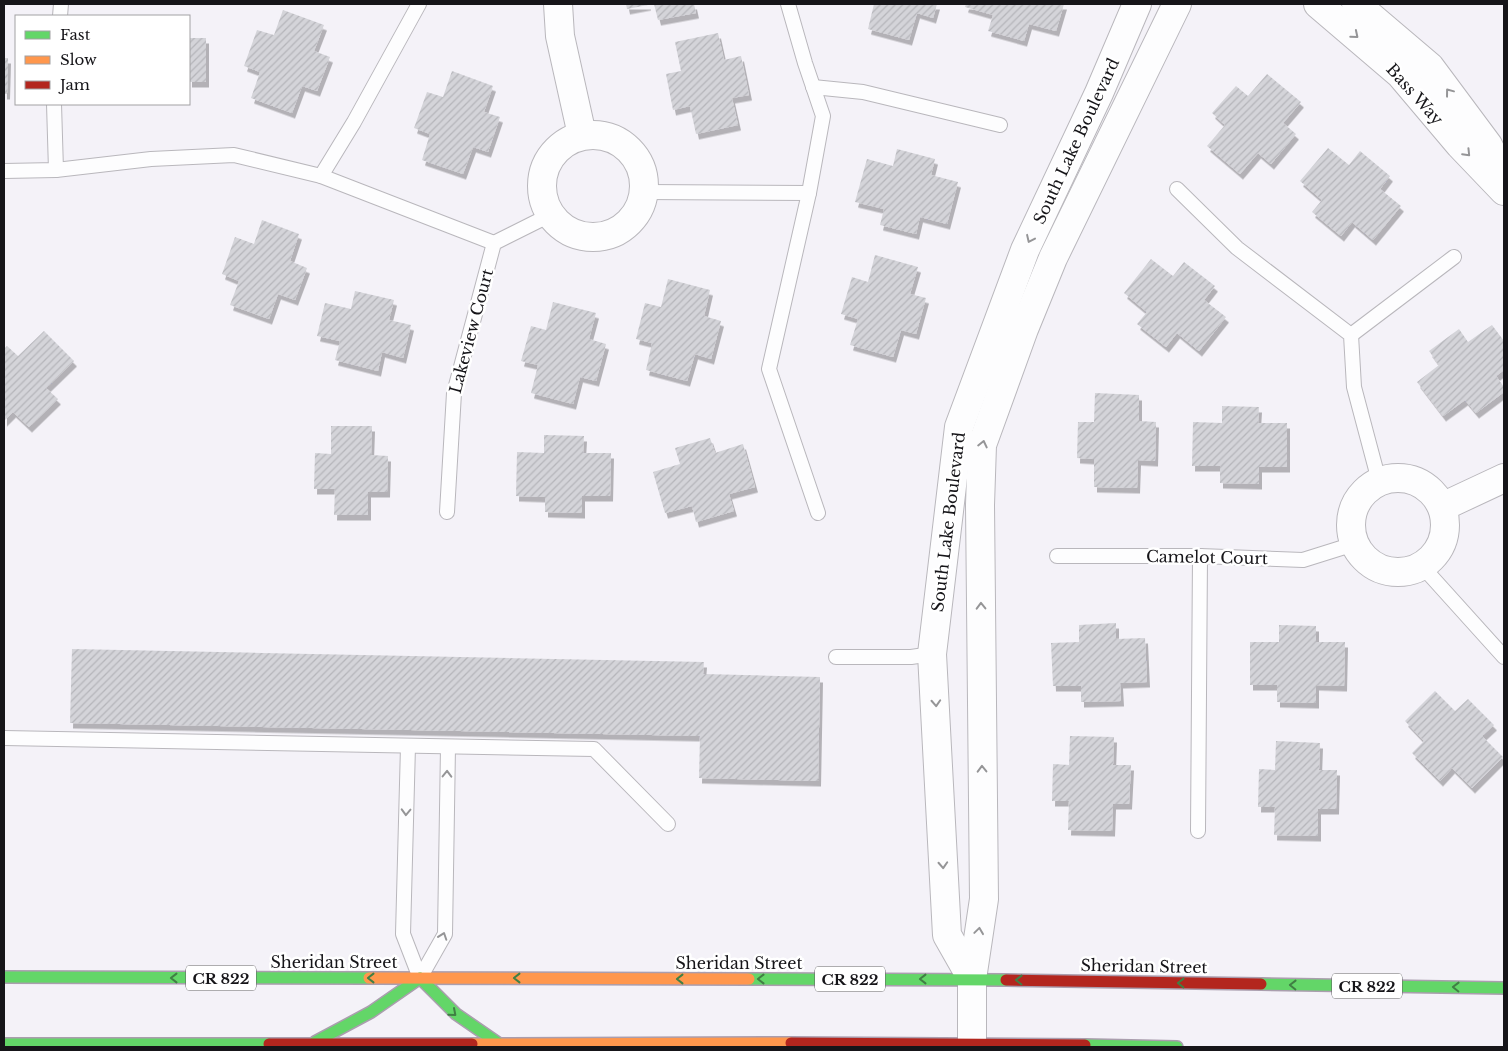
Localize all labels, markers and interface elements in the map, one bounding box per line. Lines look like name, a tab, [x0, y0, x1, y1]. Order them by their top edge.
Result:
legend	[15, 15, 190, 105]
text: Fast	[60, 25, 91, 44]
one-way arrow	[1350, 30, 1359, 39]
text: Slow	[60, 50, 97, 69]
street label: South Lake Boulevard	[1029, 55, 1123, 227]
street label: Bass Way	[1382, 59, 1448, 129]
text: Jam	[58, 75, 90, 94]
one-way arrow	[1446, 88, 1455, 98]
one-way arrow	[1461, 147, 1470, 156]
one-way arrow	[1026, 234, 1036, 243]
street label: Lakeview Court	[445, 266, 497, 396]
street label: South Lake Boulevard	[927, 431, 969, 613]
one-way arrow	[977, 440, 988, 448]
street label: Camelot Court	[1146, 546, 1268, 568]
one-way arrow	[976, 602, 986, 610]
one-way arrow	[930, 699, 941, 707]
one-way arrow	[977, 764, 988, 772]
one-way arrow	[442, 770, 453, 778]
one-way arrow	[401, 809, 411, 817]
one-way arrow	[938, 861, 949, 869]
one-way arrow	[973, 926, 984, 934]
one-way arrow	[437, 932, 447, 941]
street label: Sheridan Street	[271, 952, 398, 972]
street label: Sheridan Street	[676, 953, 803, 973]
street label: Sheridan Street	[1080, 955, 1208, 977]
road number: CR 822	[186, 966, 256, 990]
road number: CR 822	[815, 966, 885, 992]
one-way arrow	[169, 973, 177, 983]
one-way arrow	[367, 973, 374, 983]
one-way arrow	[513, 973, 521, 983]
one-way arrow	[676, 974, 684, 984]
one-way arrow	[756, 974, 764, 984]
one-way arrow	[919, 974, 926, 984]
road number: CR 822	[1332, 974, 1402, 998]
one-way arrow	[1015, 975, 1022, 985]
one-way arrow	[1177, 977, 1185, 988]
one-way arrow	[1289, 979, 1297, 990]
one-way arrow	[1451, 982, 1459, 993]
one-way arrow	[448, 1008, 457, 1017]

